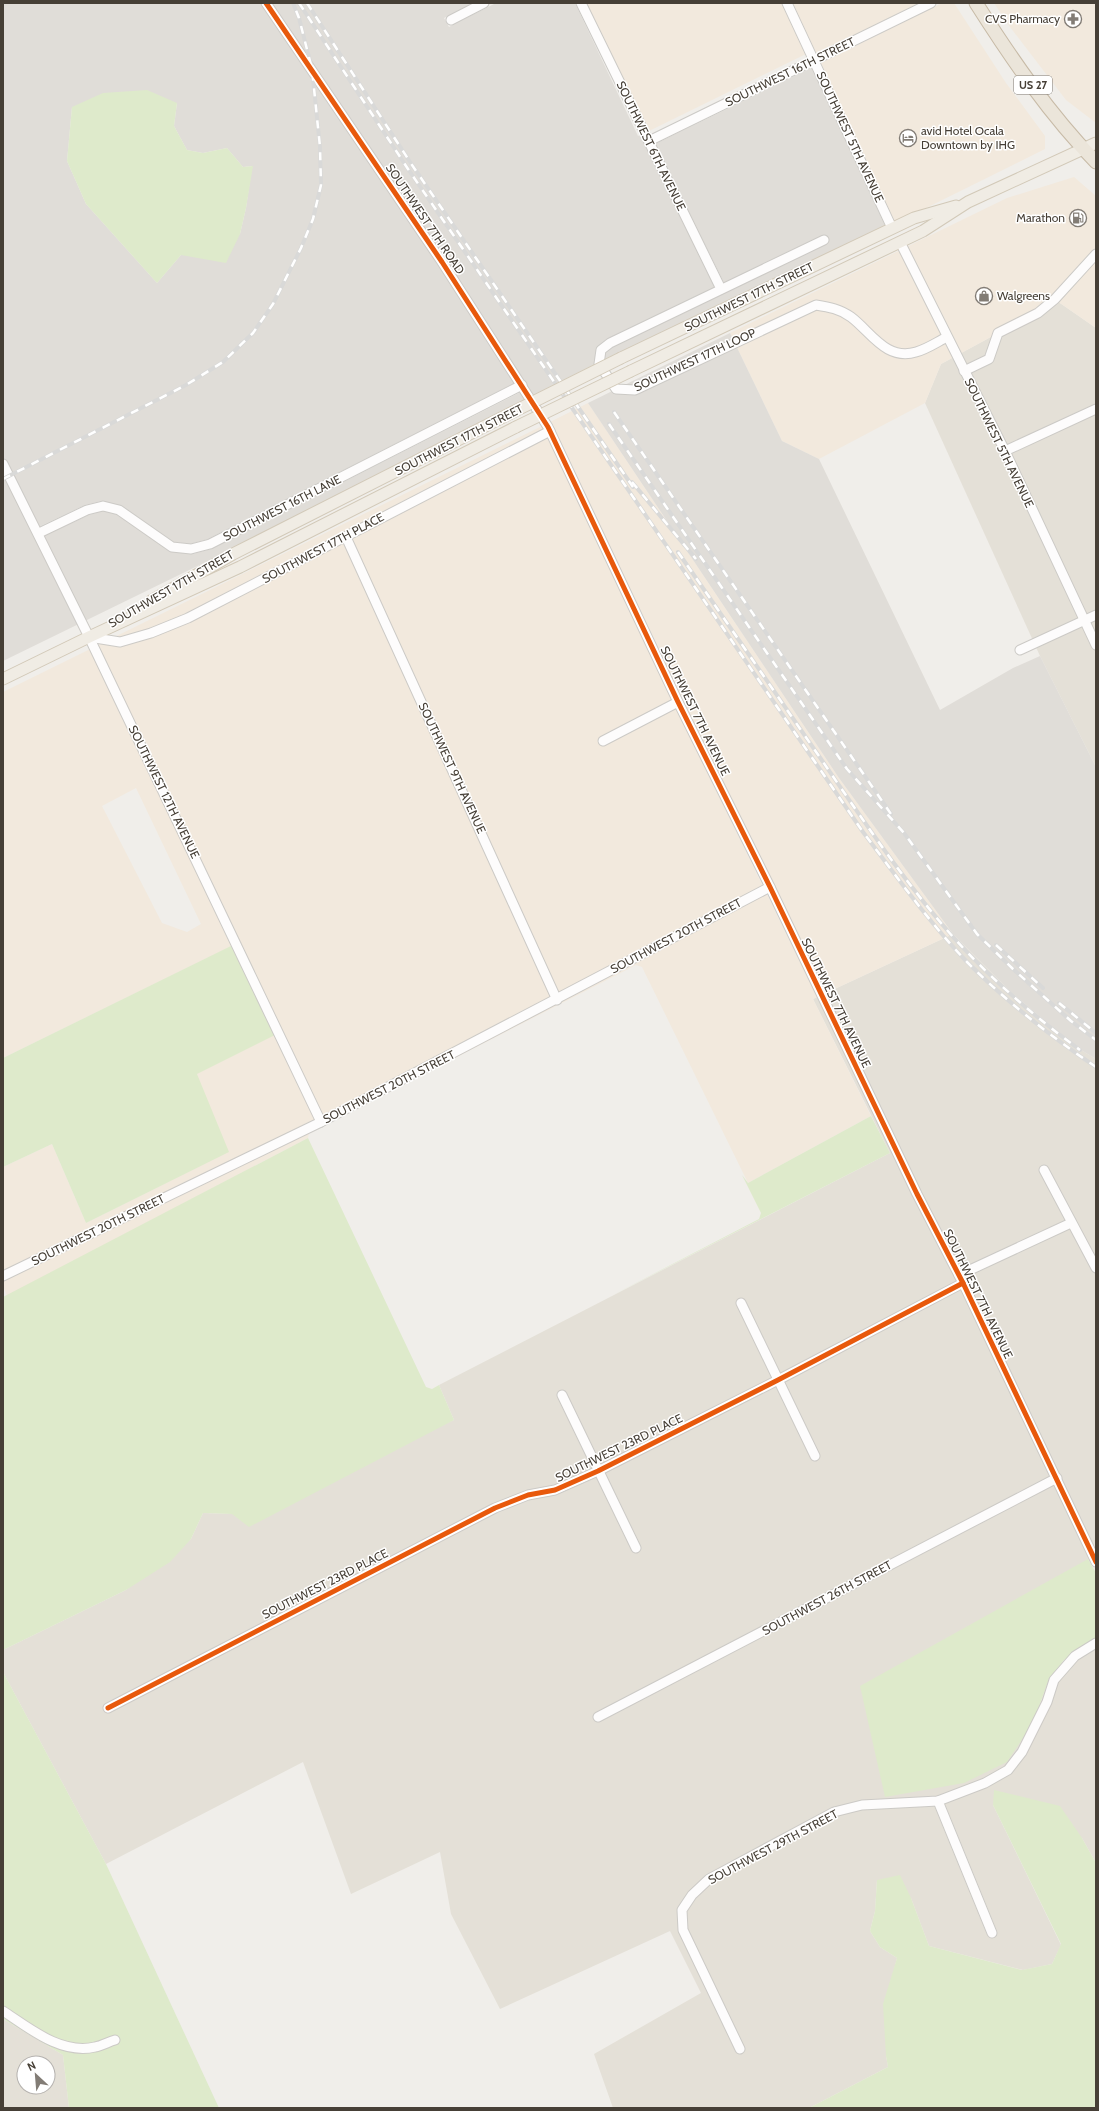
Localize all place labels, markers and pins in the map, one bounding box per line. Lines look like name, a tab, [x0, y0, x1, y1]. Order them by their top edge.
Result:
pharmacy icon: CVS Pharmacy	[1063, 9, 1083, 29]
place label: CVS Pharmacy	[985, 11, 1060, 26]
place label: avid Hotel Ocala Downtown by IHG	[921, 123, 1015, 152]
hotel icon: avid Hotel Ocala Downtown by IHG	[898, 128, 918, 148]
fuel station icon: Marathon	[1068, 208, 1088, 228]
place label: Marathon	[1016, 210, 1065, 225]
shop icon: Walgreens	[974, 286, 994, 306]
place label: Walgreens	[997, 288, 1050, 303]

